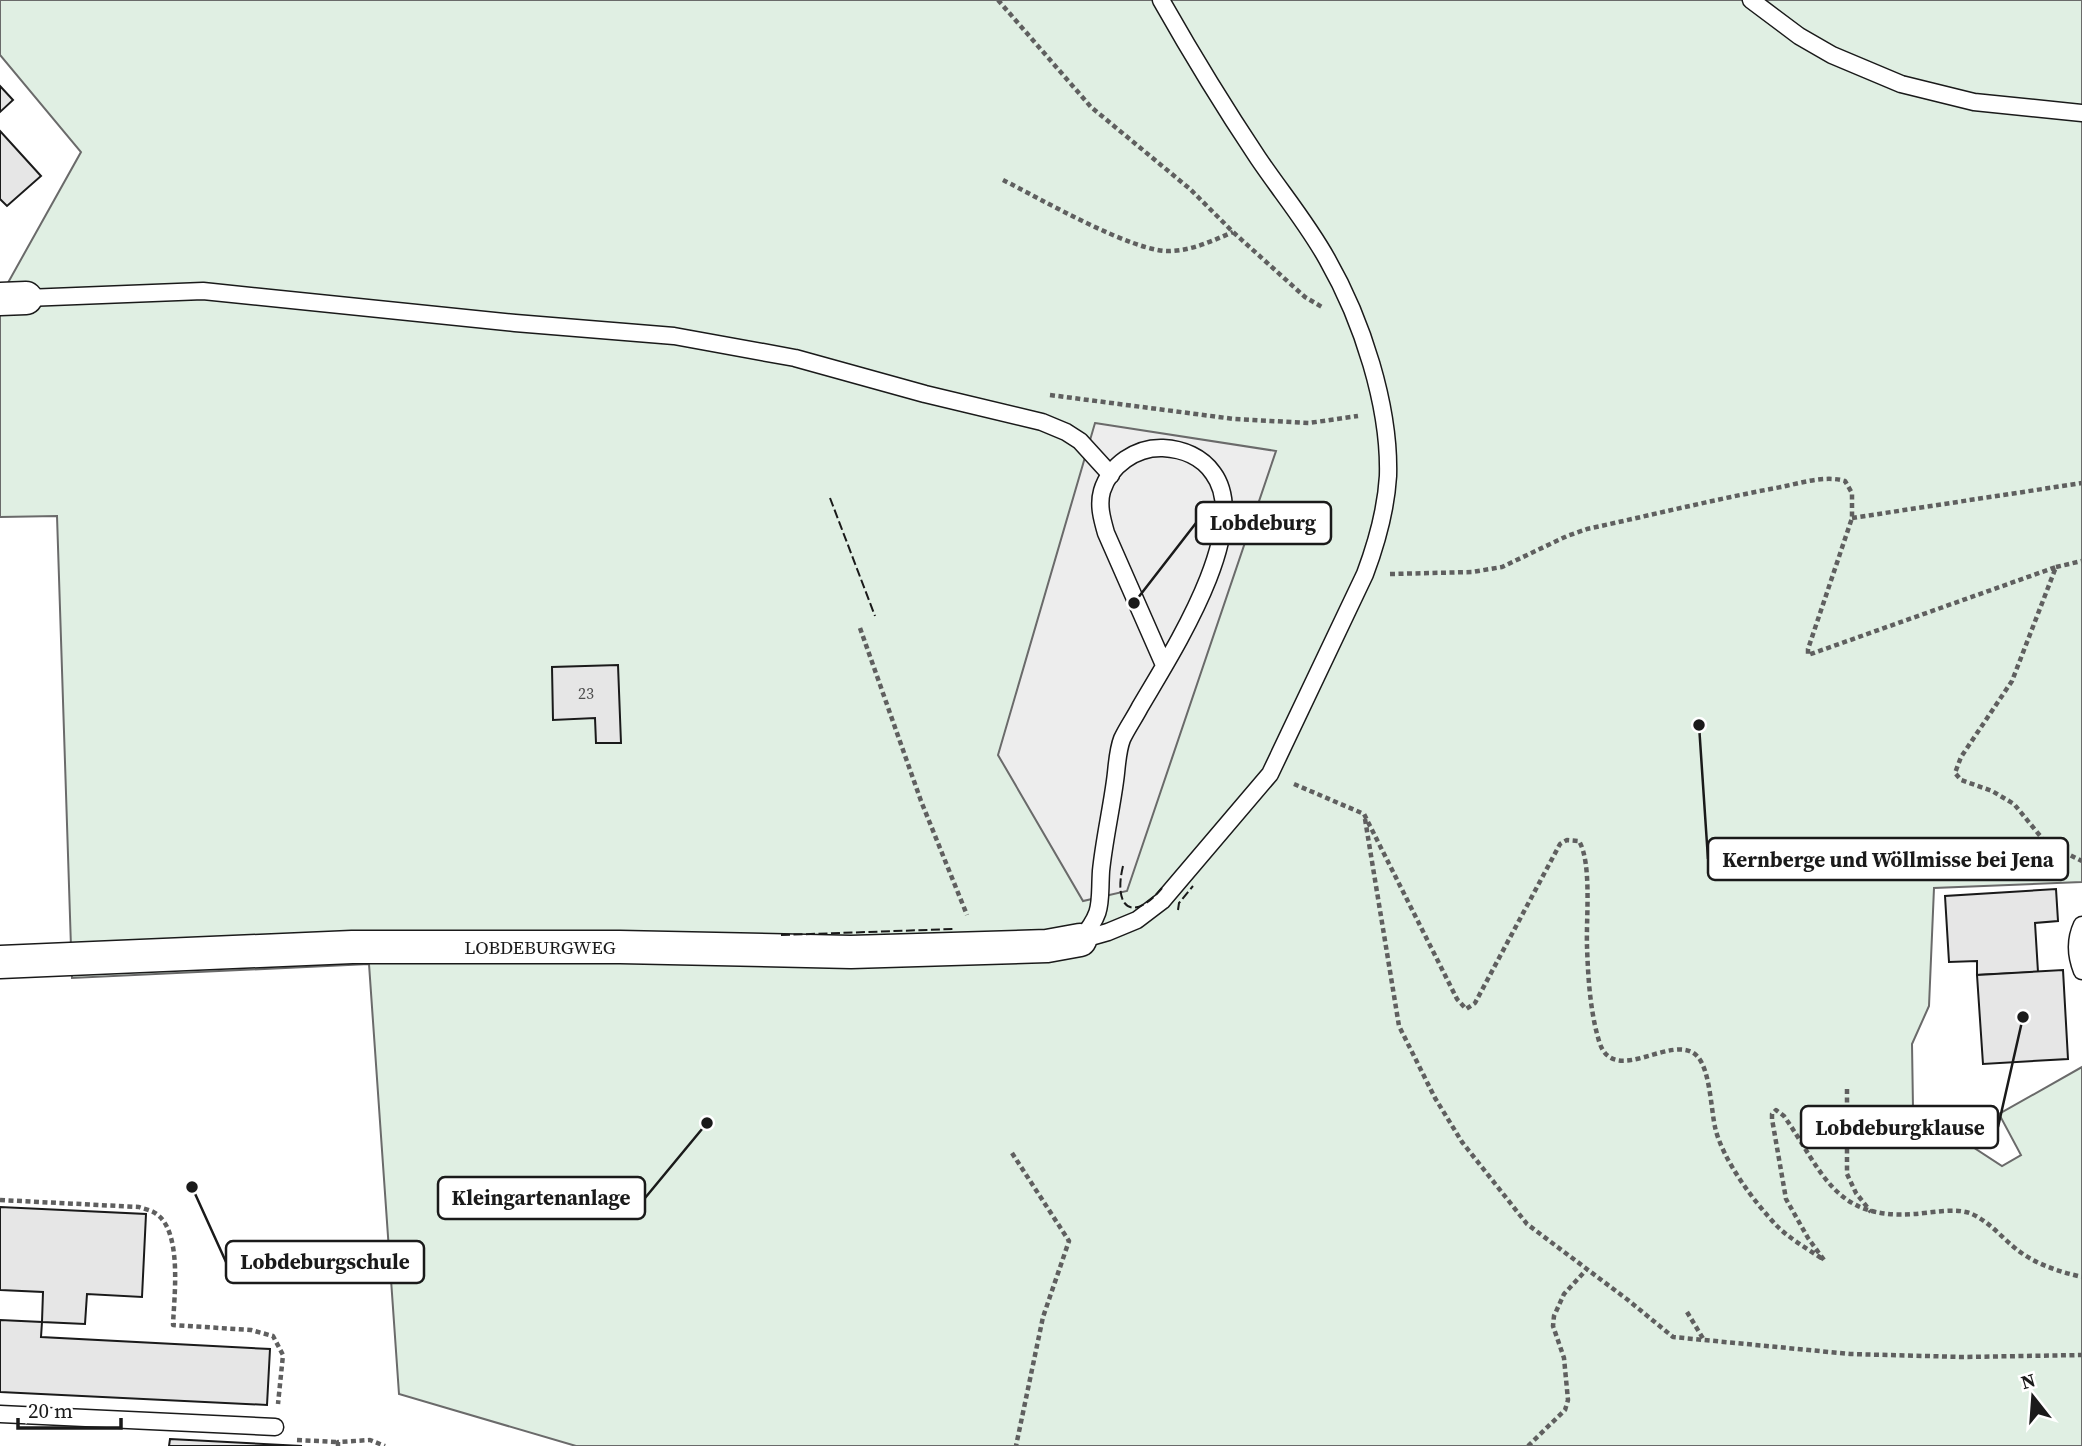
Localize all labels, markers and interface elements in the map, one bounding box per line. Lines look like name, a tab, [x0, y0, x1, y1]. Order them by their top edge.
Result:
callout: Lobdeburg	[1196, 502, 1331, 544]
text: Lobdeburg	[1210, 508, 1317, 537]
house number: 23	[578, 682, 594, 704]
callout: Kernberge und Wöllmisse bei Jena	[1708, 838, 2068, 880]
text: Kernberge und Wöllmisse bei Jena	[1722, 845, 2055, 874]
street label: LOBDEBURGWEG	[464, 934, 616, 960]
callout: Lobdeburgklause	[1801, 1106, 1998, 1148]
text: Lobdeburgklause	[1815, 1113, 1985, 1142]
callout: Kleingartenanlage	[438, 1177, 645, 1219]
text: Kleingartenanlage	[452, 1183, 630, 1212]
callout: Lobdeburgschule	[226, 1241, 424, 1283]
text: Lobdeburgschule	[240, 1247, 410, 1276]
north arrow	[1998, 1362, 2068, 1432]
text: N	[2018, 1366, 2039, 1395]
scale bar	[18, 1386, 121, 1430]
text: 20 m	[28, 1396, 73, 1425]

